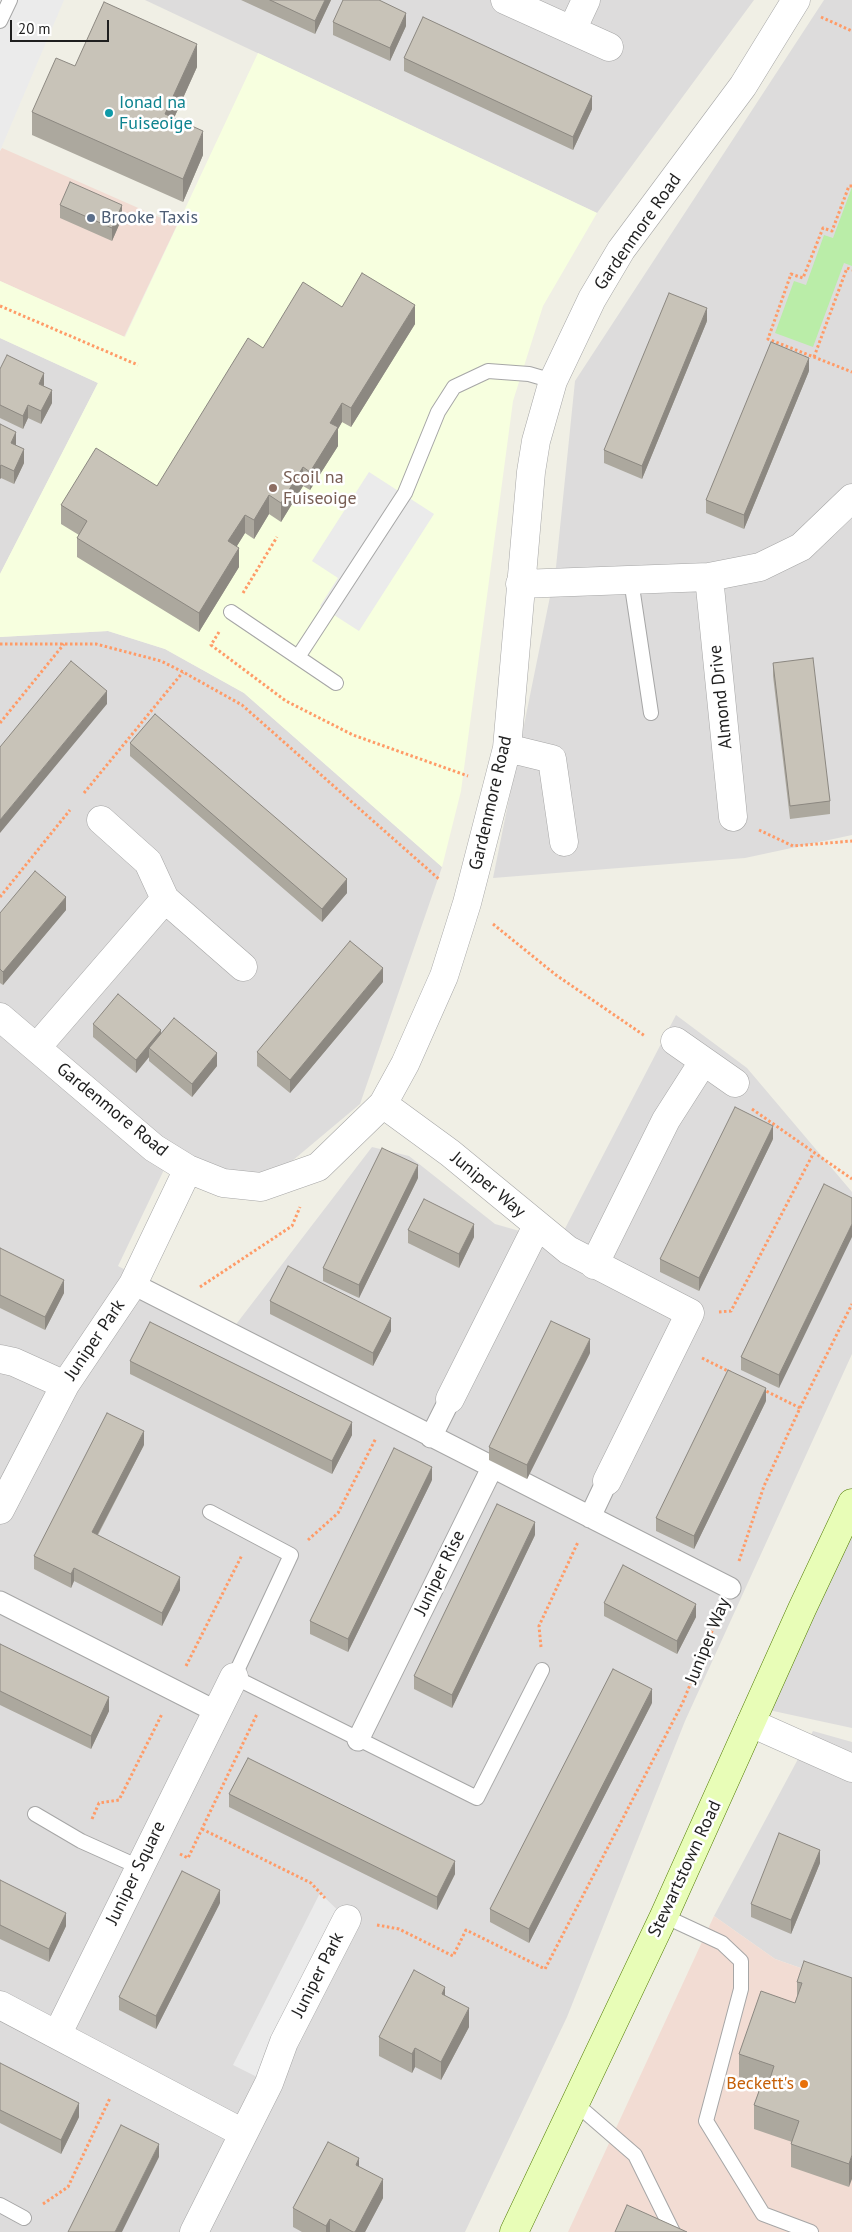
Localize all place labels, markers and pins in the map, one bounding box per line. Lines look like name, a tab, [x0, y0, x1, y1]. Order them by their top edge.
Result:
place label: Ionad na Fuiseoige	[119, 92, 193, 134]
marker: Ionad na Fuiseoige	[103, 107, 115, 119]
place label: Brooke Taxis	[101, 207, 198, 229]
marker: Brooke Taxis	[85, 212, 97, 224]
place label: Scoil na Fuiseoige	[283, 467, 357, 509]
marker: Scoil na Fuiseoige	[267, 482, 279, 494]
place label: Beckett's	[726, 2073, 794, 2095]
marker: Beckett's	[798, 2078, 810, 2090]

